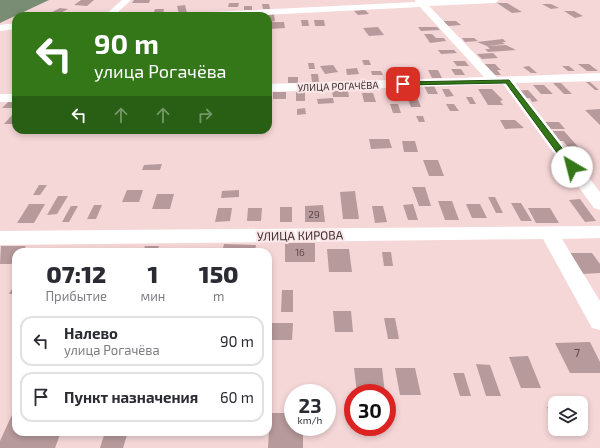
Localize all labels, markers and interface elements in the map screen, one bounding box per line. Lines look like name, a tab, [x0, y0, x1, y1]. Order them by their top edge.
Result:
text: 90 m	[94, 26, 159, 60]
icon: left	[28, 28, 80, 80]
text: улица Рогачёва	[94, 60, 227, 82]
pin	[386, 67, 420, 101]
icon: arrive	[392, 73, 414, 95]
street label: УЛИЦА РОГАЧЁВА	[297, 79, 379, 93]
icon: left	[68, 104, 90, 126]
icon: ahead	[110, 104, 132, 126]
icon: ahead	[152, 104, 174, 126]
icon: right	[194, 104, 216, 126]
position arrow	[551, 146, 593, 188]
house number: 29	[308, 208, 320, 220]
street label: УЛИЦА КИРОВА	[257, 227, 344, 243]
house number: 16	[295, 246, 305, 258]
text: 07:12	[46, 259, 106, 288]
text: 1	[148, 259, 158, 288]
text: 150	[199, 259, 239, 288]
text: Прибытие	[45, 288, 107, 304]
text: мин	[141, 288, 165, 304]
text: m	[213, 288, 224, 304]
text: Налево	[64, 324, 118, 342]
icon: left	[30, 330, 52, 352]
text: 90 m	[220, 332, 254, 350]
text: улица Рогачёва	[64, 342, 160, 358]
house number: 7	[574, 345, 580, 359]
speed limit sign: 30	[344, 384, 396, 436]
icon: arrive	[30, 386, 52, 408]
text: Пункт назначения	[64, 388, 198, 406]
text: 60 m	[220, 388, 254, 406]
text: 23	[299, 393, 321, 417]
map controls	[548, 396, 588, 436]
button: layers	[548, 396, 588, 436]
text: km/h	[298, 414, 322, 426]

